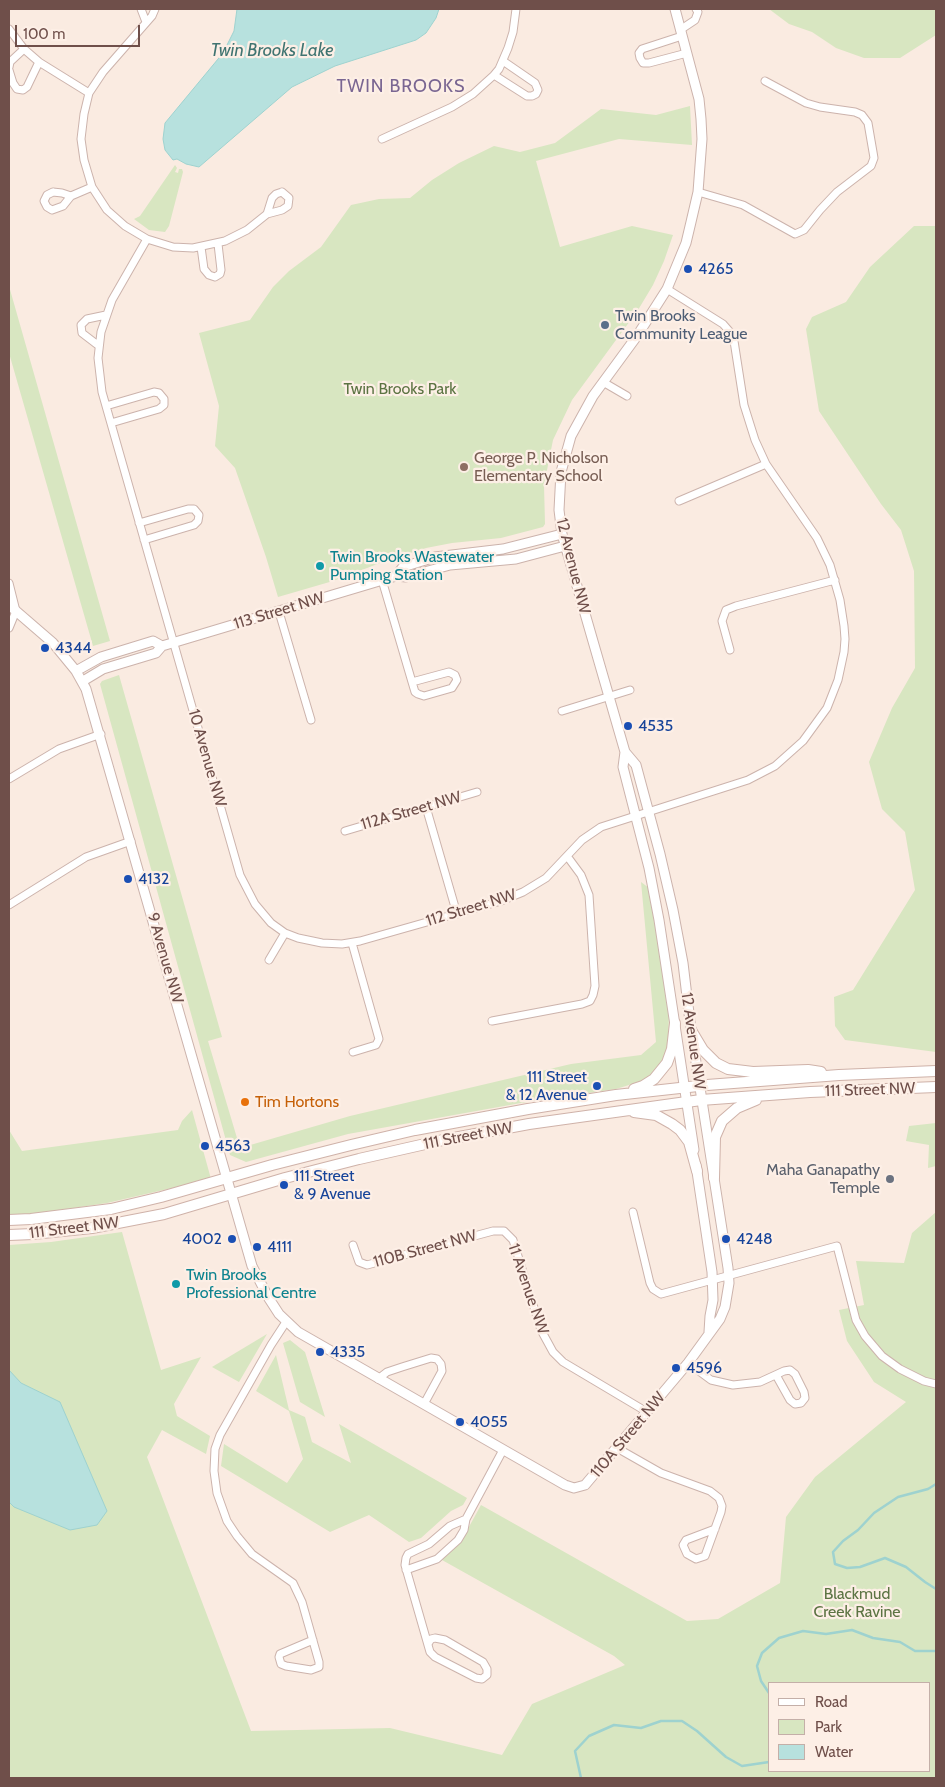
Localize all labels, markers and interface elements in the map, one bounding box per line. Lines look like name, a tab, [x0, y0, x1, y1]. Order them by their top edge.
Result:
scale bar	[18, 15, 142, 47]
text: 100 m	[23, 25, 65, 43]
water label: Twin Brooks Lake	[211, 40, 333, 62]
district label: TWIN BROOKS	[335, 76, 467, 98]
place label: 4265	[698, 259, 733, 279]
marker: 4265	[682, 263, 694, 275]
place label: Twin Brooks Community League	[615, 306, 748, 344]
marker: Twin Brooks Community League	[599, 319, 611, 331]
park label: Twin Brooks Park	[343, 379, 457, 399]
place label: George P. Nicholson Elementary School	[474, 448, 609, 486]
marker: George P. Nicholson Elementary School	[458, 461, 470, 473]
street label: 12 Avenue NW	[552, 516, 594, 616]
place label: Twin Brooks Wastewater Pumping Station	[330, 547, 494, 585]
marker: Twin Brooks Wastewater Pumping Station	[314, 560, 326, 572]
street label: 113 Street NW	[231, 588, 327, 634]
place label: 4344	[55, 638, 91, 658]
marker: 4344	[39, 642, 51, 654]
street label: 10 Avenue NW	[184, 707, 230, 809]
place label: 4535	[638, 716, 673, 736]
marker: 4535	[622, 720, 634, 732]
street label: 112A Street NW	[359, 788, 463, 834]
place label: 4132	[138, 869, 170, 889]
marker: 4132	[122, 873, 134, 885]
street label: 112 Street NW	[423, 885, 519, 931]
street label: 9 Avenue NW	[143, 910, 187, 1006]
street label: 12 Avenue NW	[677, 991, 709, 1091]
place label: 111 Street & 12 Avenue	[506, 1067, 587, 1105]
street label: 111 Street NW	[825, 1079, 915, 1101]
marker: 111 Street & 12 Avenue	[591, 1080, 603, 1092]
place label: Tim Hortons	[255, 1092, 339, 1112]
marker: Tim Hortons	[239, 1096, 251, 1108]
street label: 111 Street NW	[422, 1118, 514, 1154]
place label: 4563	[215, 1136, 251, 1156]
marker: 4563	[199, 1140, 211, 1152]
place label: Maha Ganapathy Temple	[766, 1160, 880, 1198]
place label: 111 Street & 9 Avenue	[294, 1166, 371, 1204]
marker: Maha Ganapathy Temple	[884, 1173, 896, 1185]
marker: 111 Street & 9 Avenue	[278, 1179, 290, 1191]
street label: 111 Street NW	[28, 1213, 120, 1243]
street label: 110B Street NW	[371, 1226, 479, 1272]
place label: 4002	[182, 1229, 222, 1249]
place label: 4248	[736, 1229, 773, 1249]
marker: 4002	[226, 1233, 238, 1245]
marker: 4248	[720, 1233, 732, 1245]
place label: 4111	[267, 1237, 292, 1257]
marker: 4111	[251, 1241, 263, 1253]
street label: 11 Avenue NW	[503, 1241, 553, 1337]
place label: Twin Brooks Professional Centre	[186, 1265, 316, 1303]
marker: Twin Brooks Professional Centre	[170, 1278, 182, 1290]
place label: 4335	[330, 1342, 365, 1362]
marker: 4335	[314, 1346, 326, 1358]
place label: 4596	[686, 1358, 722, 1378]
marker: 4596	[670, 1362, 682, 1374]
street label: 110A Street NW	[587, 1388, 669, 1482]
place label: 4055	[470, 1412, 508, 1432]
marker: 4055	[454, 1416, 466, 1428]
park label: Blackmud Creek Ravine	[813, 1584, 901, 1622]
legend	[768, 1682, 930, 1772]
text: Road	[815, 1693, 848, 1711]
text: Park	[815, 1718, 842, 1736]
text: Water	[815, 1743, 853, 1761]

